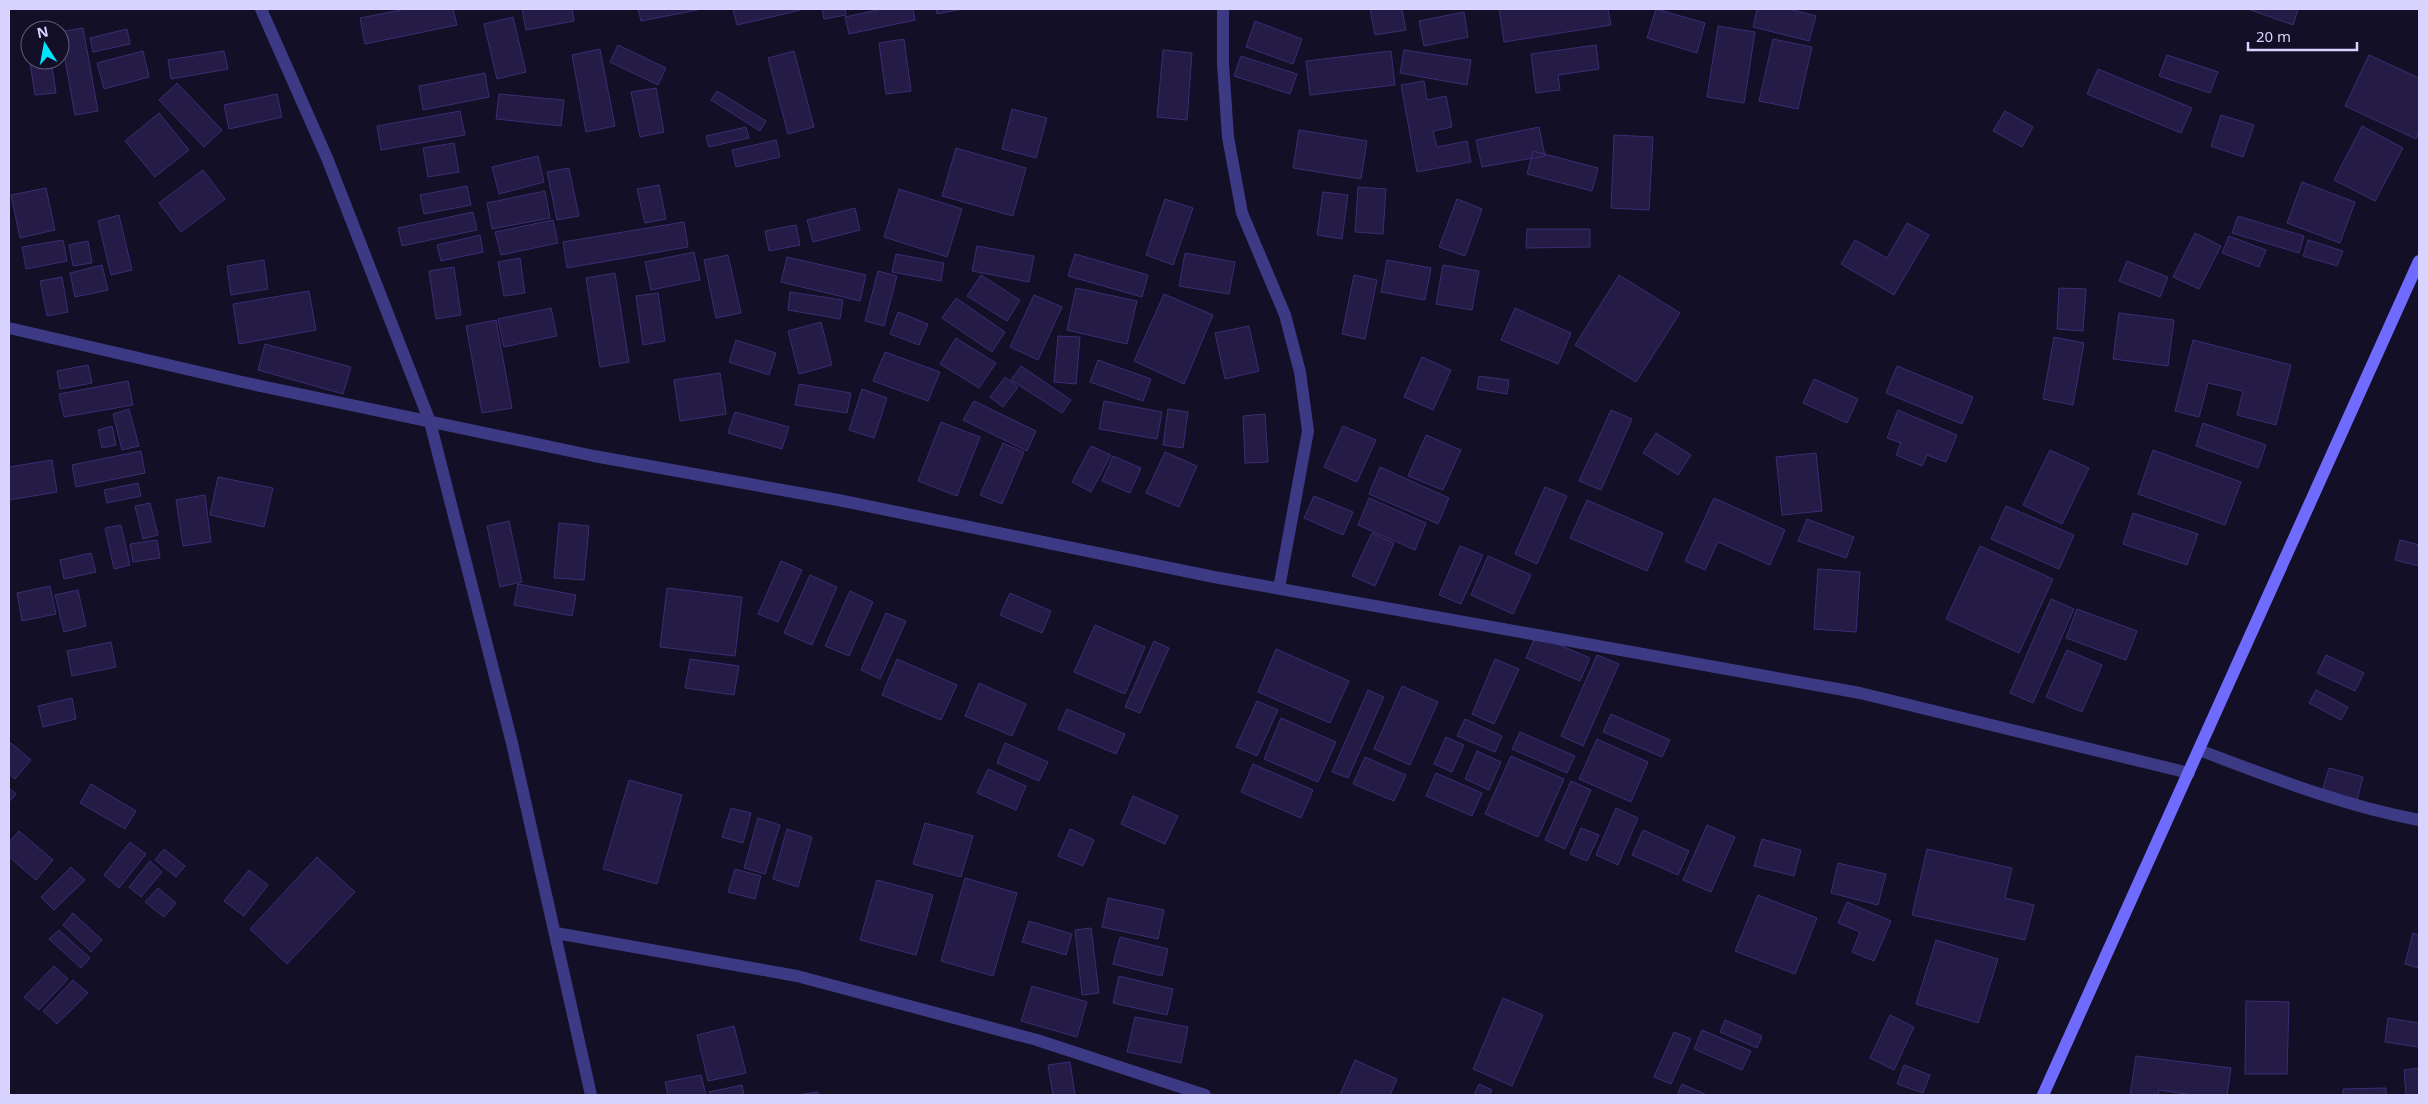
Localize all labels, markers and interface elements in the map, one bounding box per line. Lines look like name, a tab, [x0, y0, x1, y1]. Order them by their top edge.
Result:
north arrow	[20, 20, 70, 70]
scale bar	[2248, 20, 2357, 52]
text: N	[35, 21, 50, 42]
text: 20 m	[2256, 26, 2291, 46]

